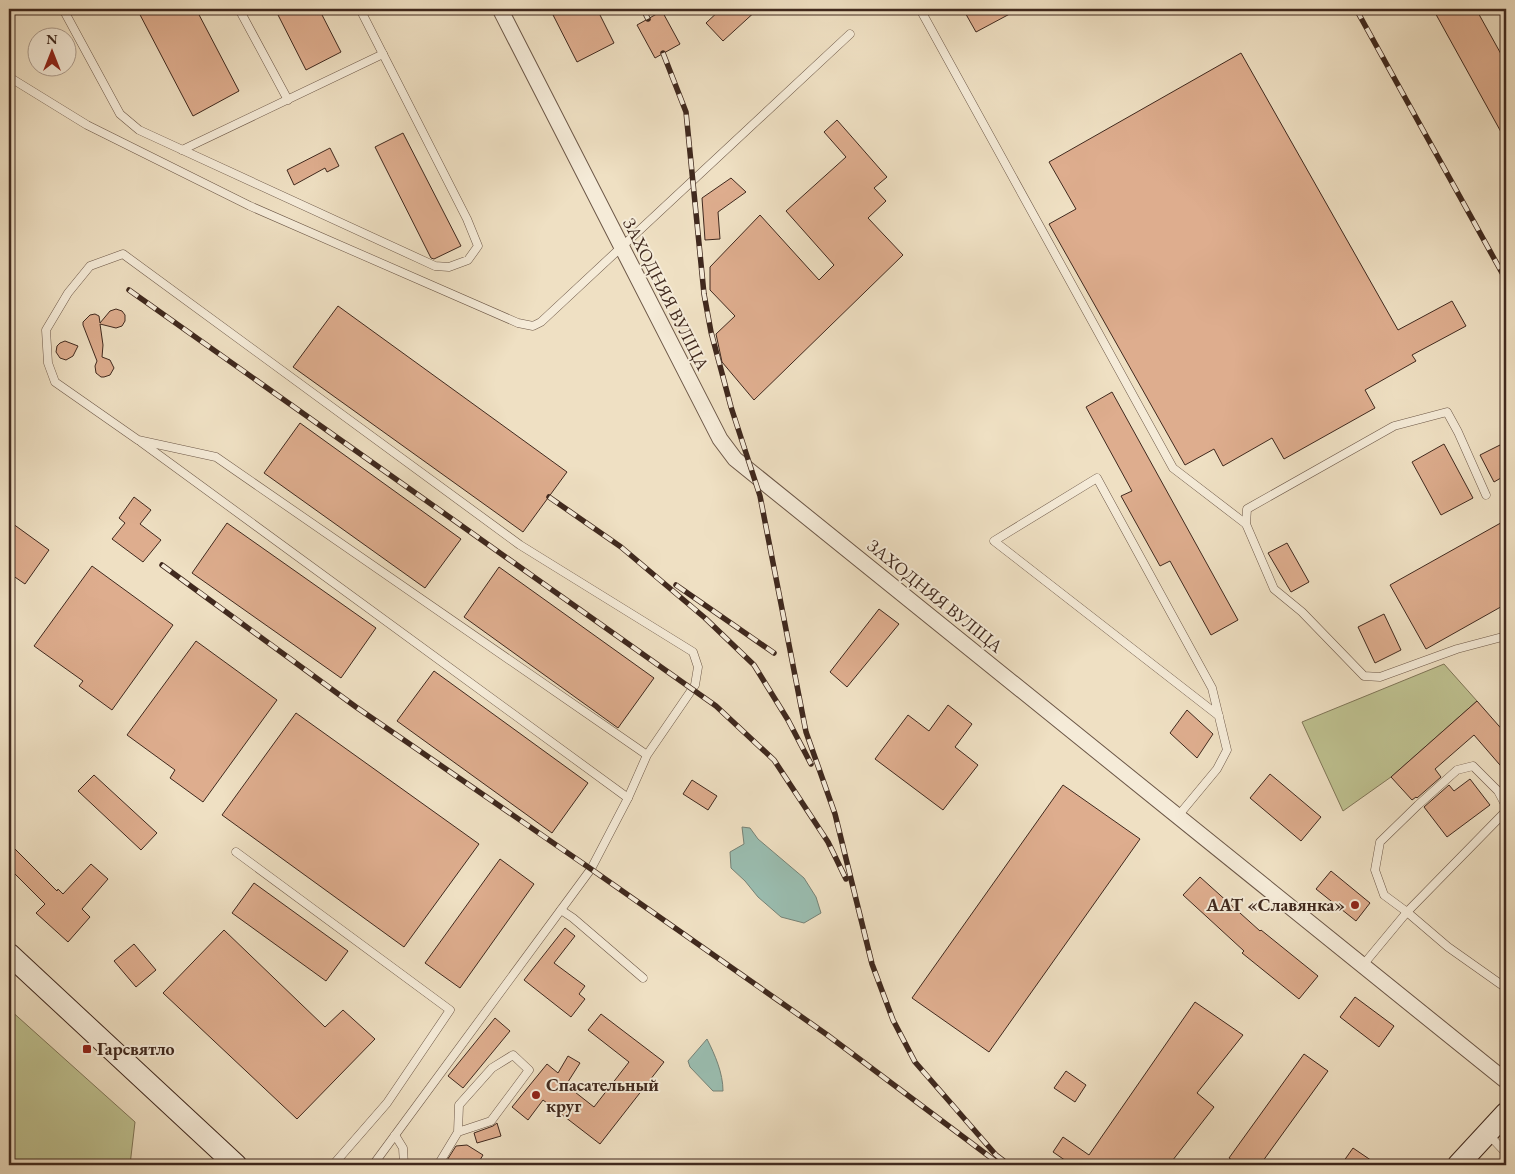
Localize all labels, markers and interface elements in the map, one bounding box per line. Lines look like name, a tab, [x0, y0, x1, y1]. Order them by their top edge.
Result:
north arrow	[28, 28, 78, 78]
text: N	[46, 30, 58, 48]
street label: ЗАХОДНЯЯ ВУЛІЦА	[618, 214, 715, 374]
street label: ЗАХОДНЯЯ ВУЛІЦА	[863, 534, 1008, 658]
place label: ААТ «Славянка»	[1205, 893, 1345, 916]
marker: ААТ «Славянка»	[1349, 899, 1361, 911]
place label: Гарсвятло	[97, 1037, 175, 1060]
marker: Гарсвятло	[81, 1043, 93, 1055]
place label: Спасательный круг	[546, 1073, 659, 1117]
marker: Спасательный круг	[530, 1089, 542, 1101]

